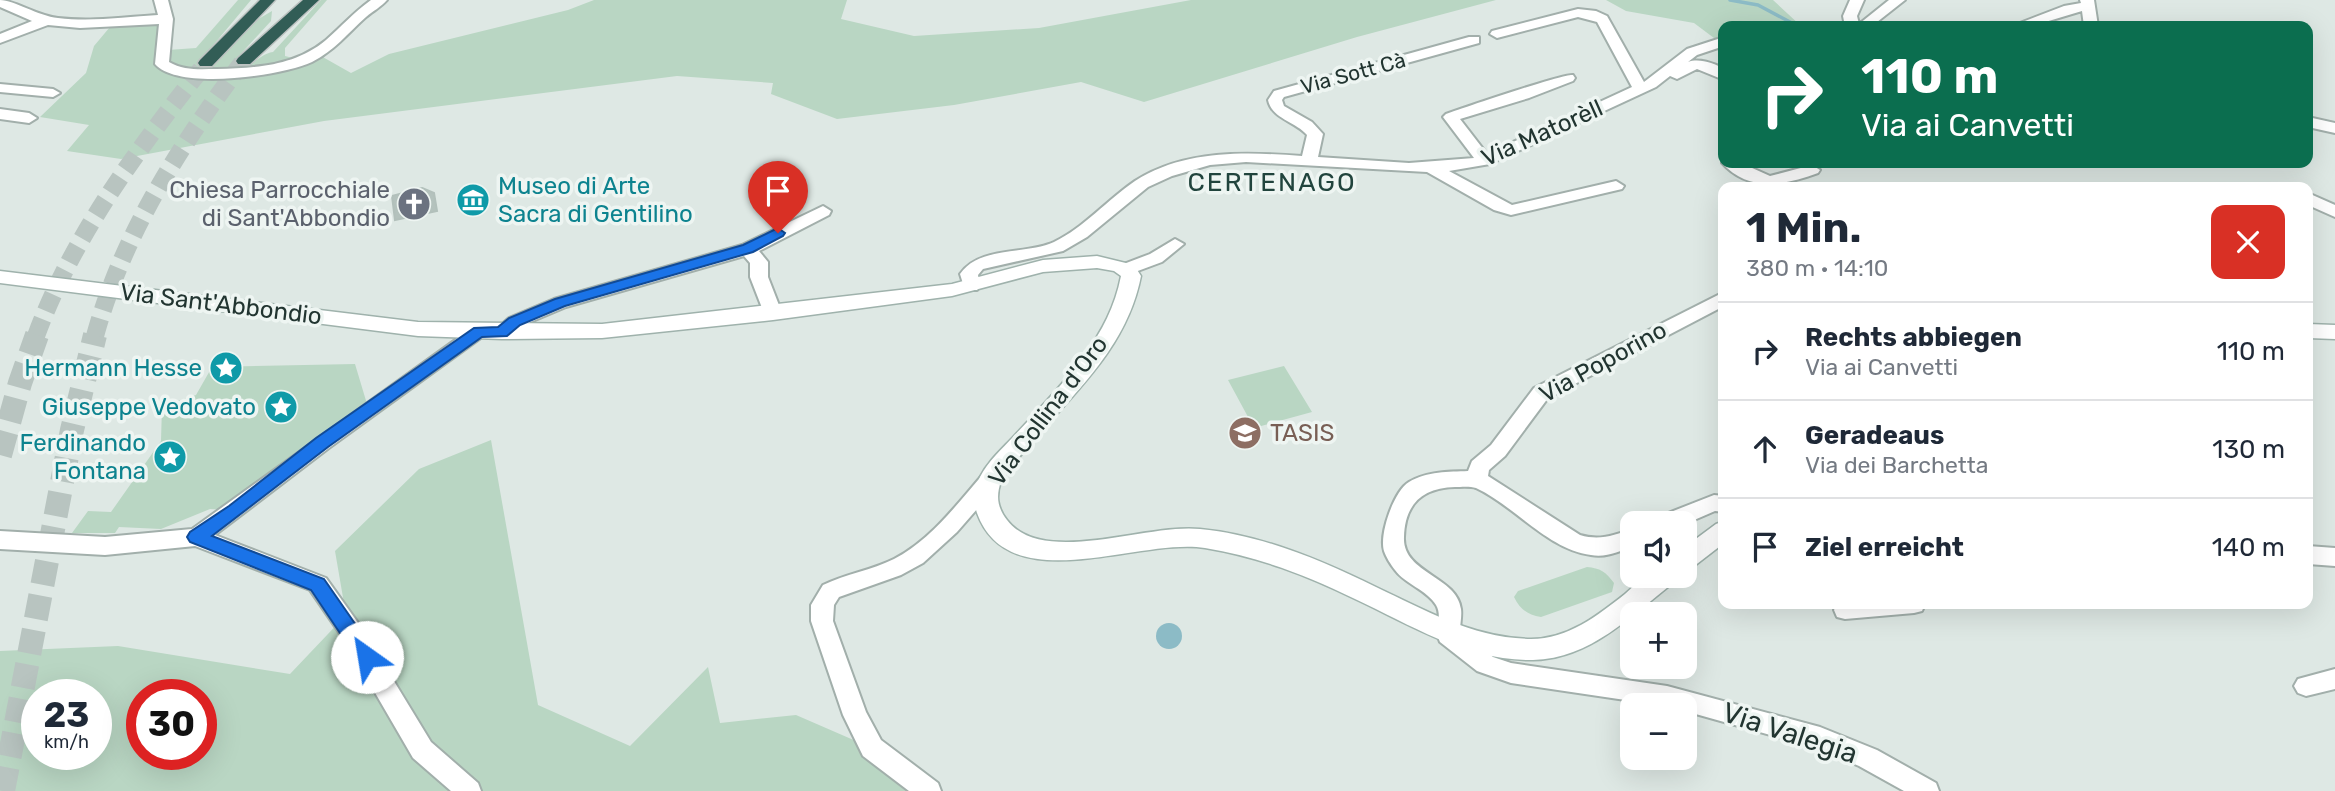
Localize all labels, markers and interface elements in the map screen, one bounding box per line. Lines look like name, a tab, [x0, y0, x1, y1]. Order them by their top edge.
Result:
street label: Via Sott Cà	[1298, 47, 1408, 99]
text: 110 m	[1861, 47, 1998, 105]
icon: right	[1746, 49, 1837, 140]
street label: Via Matorèll	[1477, 94, 1607, 172]
text: Via ai Canvetti	[1861, 106, 2074, 144]
pin	[748, 161, 808, 233]
district label: CERTENAGO	[1187, 167, 1357, 198]
place label: Museo di Arte Sacra di Gentilino	[498, 172, 693, 228]
icon: arrive	[759, 172, 797, 210]
place label: Chiesa Parrocchiale di Sant'Abbondio	[169, 176, 390, 232]
museum icon: Museo di Arte Sacra di Gentilino	[454, 181, 492, 219]
church icon: Chiesa Parrocchiale di Sant'Abbondio	[395, 185, 433, 223]
text: 1 Min.	[1746, 203, 1862, 253]
button: close	[2211, 205, 2285, 279]
text: 380 m · 14:10	[1746, 254, 1888, 282]
street label: Via Sant'Abbondio	[119, 278, 323, 330]
street label: Via Poporino	[1535, 316, 1671, 408]
text: Rechts abbiegen	[1805, 322, 2022, 353]
street label: Via Collina d'Oro	[983, 331, 1113, 491]
icon: right	[1746, 332, 1784, 370]
text: 110 m	[2217, 336, 2285, 367]
place icon: Hermann Hesse	[207, 349, 245, 387]
text: Via ai Canvetti	[1805, 353, 1958, 381]
place label: Hermann Hesse	[24, 354, 202, 382]
place icon: Giuseppe Vedovato	[262, 388, 300, 426]
place label: Giuseppe Vedovato	[42, 393, 256, 421]
school or university icon: TASIS	[1226, 414, 1264, 452]
place label: TASIS	[1270, 419, 1334, 447]
text: Geradeaus	[1805, 420, 1944, 451]
place label: Ferdinando Fontana	[19, 429, 146, 485]
icon: ahead	[1746, 430, 1784, 468]
text: 130 m	[2212, 434, 2285, 465]
place icon: Ferdinando Fontana	[151, 438, 189, 476]
text: Via dei Barchetta	[1805, 451, 1988, 479]
map controls	[1620, 511, 1697, 770]
button: sound	[1620, 511, 1697, 588]
icon: arrive	[1746, 528, 1784, 566]
text: Ziel erreicht	[1805, 532, 1964, 563]
text: 140 m	[2212, 532, 2285, 563]
button: +	[1620, 602, 1697, 679]
position arrow	[330, 620, 404, 694]
speed limit sign: 30	[126, 679, 217, 770]
button: −	[1620, 693, 1697, 770]
text: 23	[44, 694, 89, 736]
street label: Via Valegia	[1718, 696, 1862, 770]
text: km/h	[44, 731, 89, 753]

